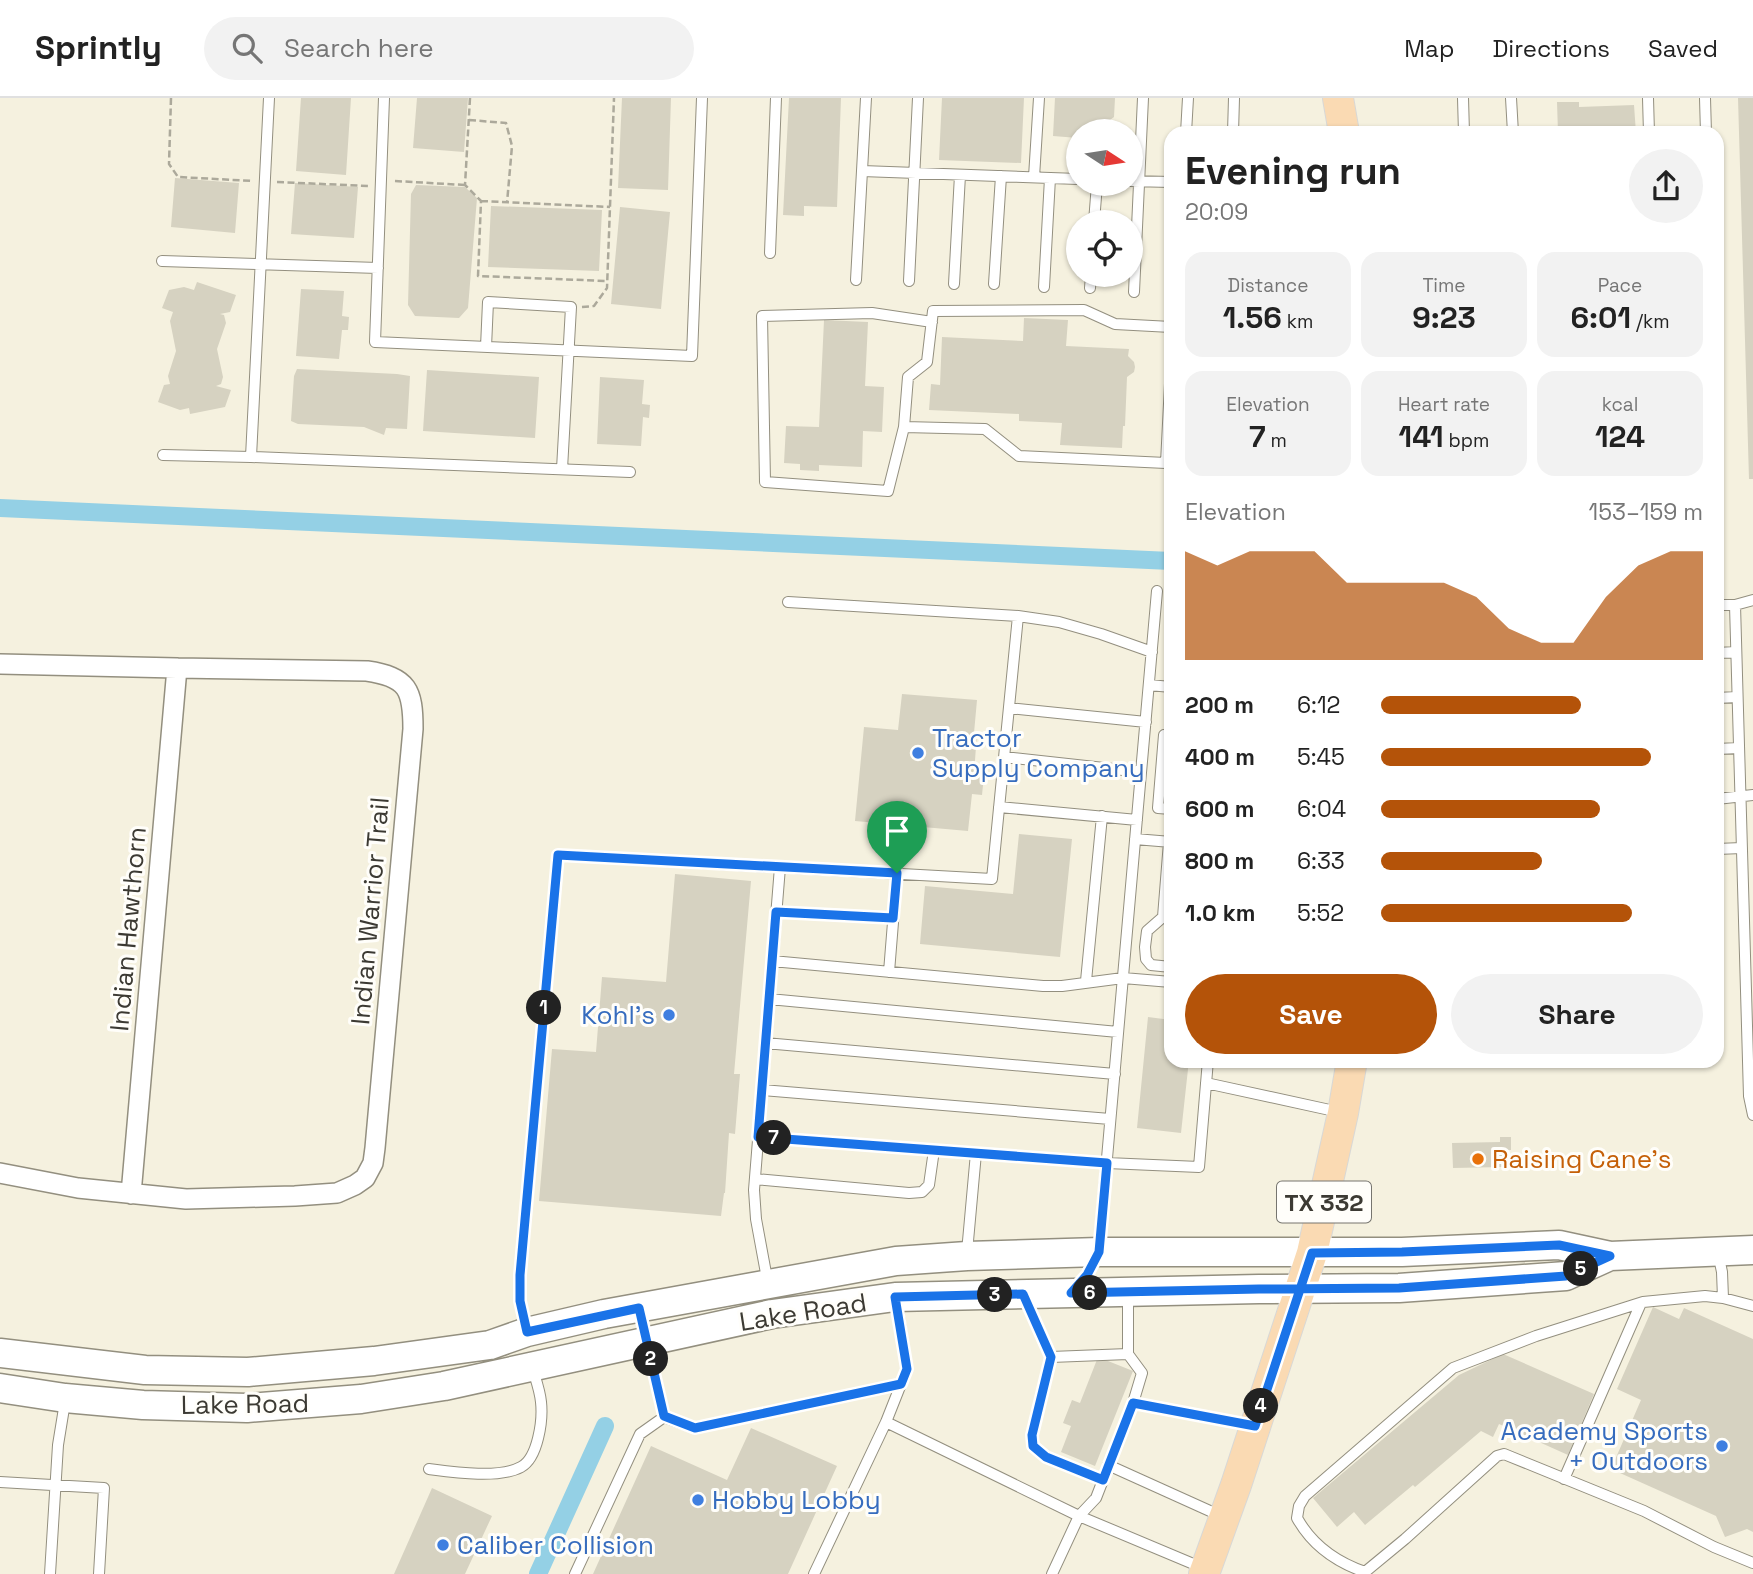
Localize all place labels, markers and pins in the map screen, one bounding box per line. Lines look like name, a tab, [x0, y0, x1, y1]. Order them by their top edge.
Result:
place label: Tractor Supply Company	[932, 721, 1145, 785]
marker: Tractor Supply Company	[910, 745, 926, 761]
pin	[867, 801, 927, 873]
pin: 1	[526, 990, 562, 1026]
place label: Kohl's	[581, 998, 655, 1032]
marker: Kohl's	[661, 1007, 677, 1023]
pin: 7	[756, 1121, 792, 1156]
place label: Raising Cane's	[1492, 1142, 1671, 1176]
marker: Raising Cane's	[1470, 1151, 1486, 1167]
pin: 5	[1564, 1252, 1598, 1286]
pin: 6	[1072, 1276, 1108, 1310]
pin: 3	[978, 1278, 1012, 1312]
pin: 2	[634, 1342, 668, 1376]
pin: 4	[1244, 1388, 1278, 1424]
place label: Academy Sports + Outdoors	[1500, 1414, 1708, 1478]
marker: Academy Sports + Outdoors	[1714, 1438, 1730, 1454]
place label: Hobby Lobby	[712, 1483, 881, 1517]
marker: Hobby Lobby	[690, 1492, 706, 1508]
place label: Caliber Collision	[457, 1528, 654, 1562]
marker: Caliber Collision	[435, 1537, 451, 1553]

